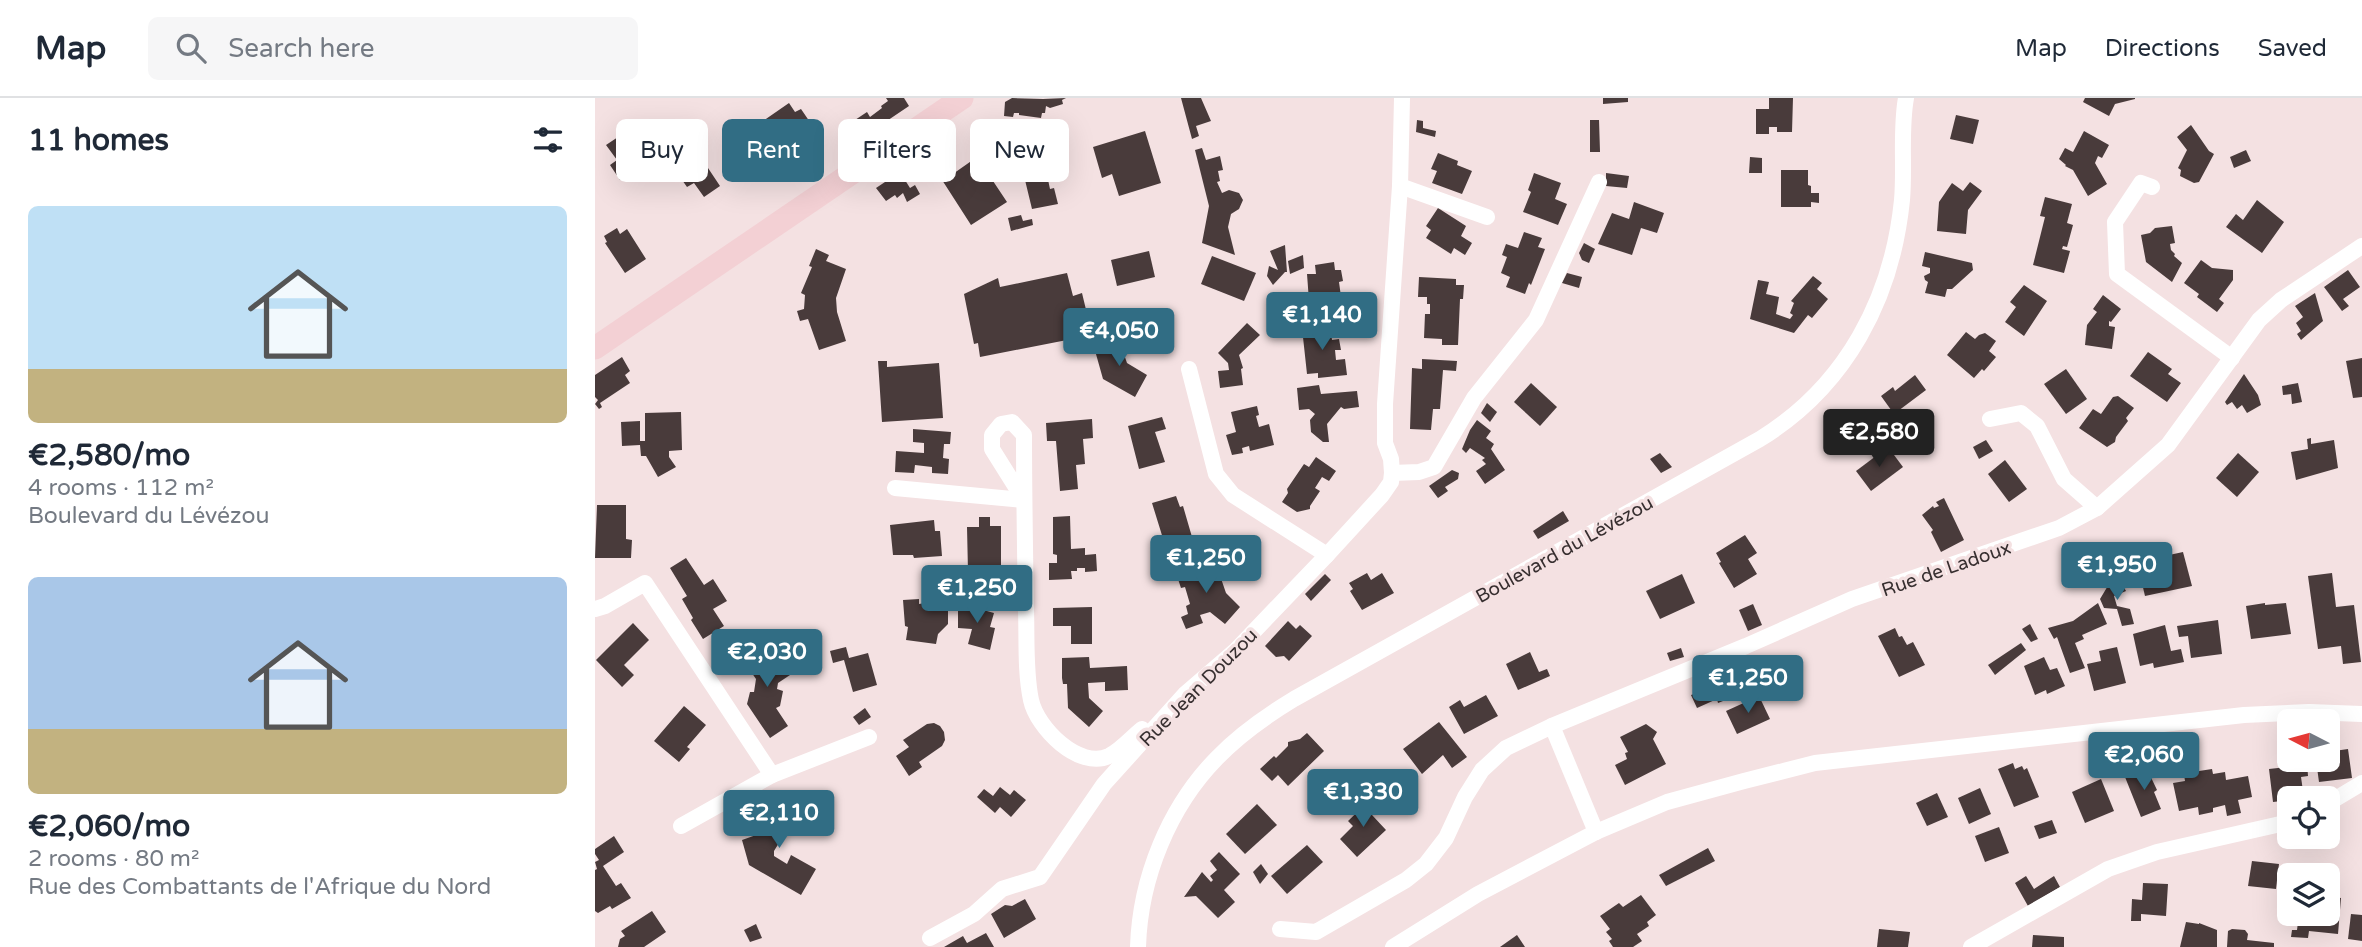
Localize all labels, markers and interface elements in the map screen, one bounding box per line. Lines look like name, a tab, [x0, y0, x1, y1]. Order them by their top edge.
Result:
search box	[148, 17, 638, 80]
text: Map	[35, 29, 106, 68]
icon: search	[172, 29, 210, 67]
text: Search here	[228, 33, 374, 64]
text: Map	[2015, 34, 2067, 63]
text: Directions	[2105, 34, 2220, 63]
text: Saved	[2258, 34, 2327, 63]
chip: Buy	[616, 119, 708, 182]
chip: Rent	[722, 119, 824, 182]
chip: Filters	[838, 119, 956, 182]
chip: New	[970, 119, 1069, 182]
icon: filters	[529, 121, 567, 159]
text: 11 homes	[28, 122, 169, 159]
icon: home	[235, 251, 361, 377]
pin: €1,140	[1265, 292, 1379, 352]
text: €1,140	[1282, 301, 1362, 329]
pin: €4,050	[1062, 308, 1176, 368]
text: €4,050	[1079, 317, 1159, 345]
pin: €2,580	[1822, 410, 1936, 469]
text: €2,580	[1839, 418, 1919, 446]
text: €2,580/mo	[28, 437, 190, 474]
text: 4 rooms · 112 m²	[28, 474, 214, 502]
street label: Boulevard du Lévézou	[1472, 492, 1657, 608]
text: Boulevard du Lévézou	[28, 502, 270, 530]
pin: €1,250	[1149, 536, 1263, 595]
street label: Rue de Ladoux	[1879, 537, 2014, 601]
pin: €1,950	[2060, 542, 2174, 602]
text: €1,250	[1166, 544, 1246, 572]
text: €1,950	[2077, 551, 2157, 579]
pin: €1,250	[920, 566, 1034, 625]
text: €1,250	[937, 574, 1017, 602]
icon: home	[235, 622, 361, 748]
street label: Rue Jean Douzou	[1135, 624, 1262, 751]
pin: €2,030	[710, 630, 824, 689]
text: €2,030	[727, 638, 807, 666]
pin: €1,250	[1691, 656, 1805, 715]
text: €1,250	[1708, 664, 1788, 692]
north arrow	[2277, 709, 2340, 772]
map controls	[2277, 709, 2340, 926]
pin: €2,060	[2087, 732, 2201, 792]
text: €2,060	[2104, 741, 2184, 769]
pin: €1,330	[1306, 770, 1420, 829]
text: €1,330	[1323, 778, 1403, 806]
button: locate	[2277, 786, 2340, 849]
pin: €2,110	[722, 790, 836, 850]
text: €2,110	[739, 799, 819, 827]
text: €2,060/mo	[28, 808, 190, 845]
text: 2 rooms · 80 m²	[28, 845, 199, 873]
button: layers	[2277, 863, 2340, 926]
text: Rue des Combattants de l'Afrique du Nord	[28, 873, 491, 901]

